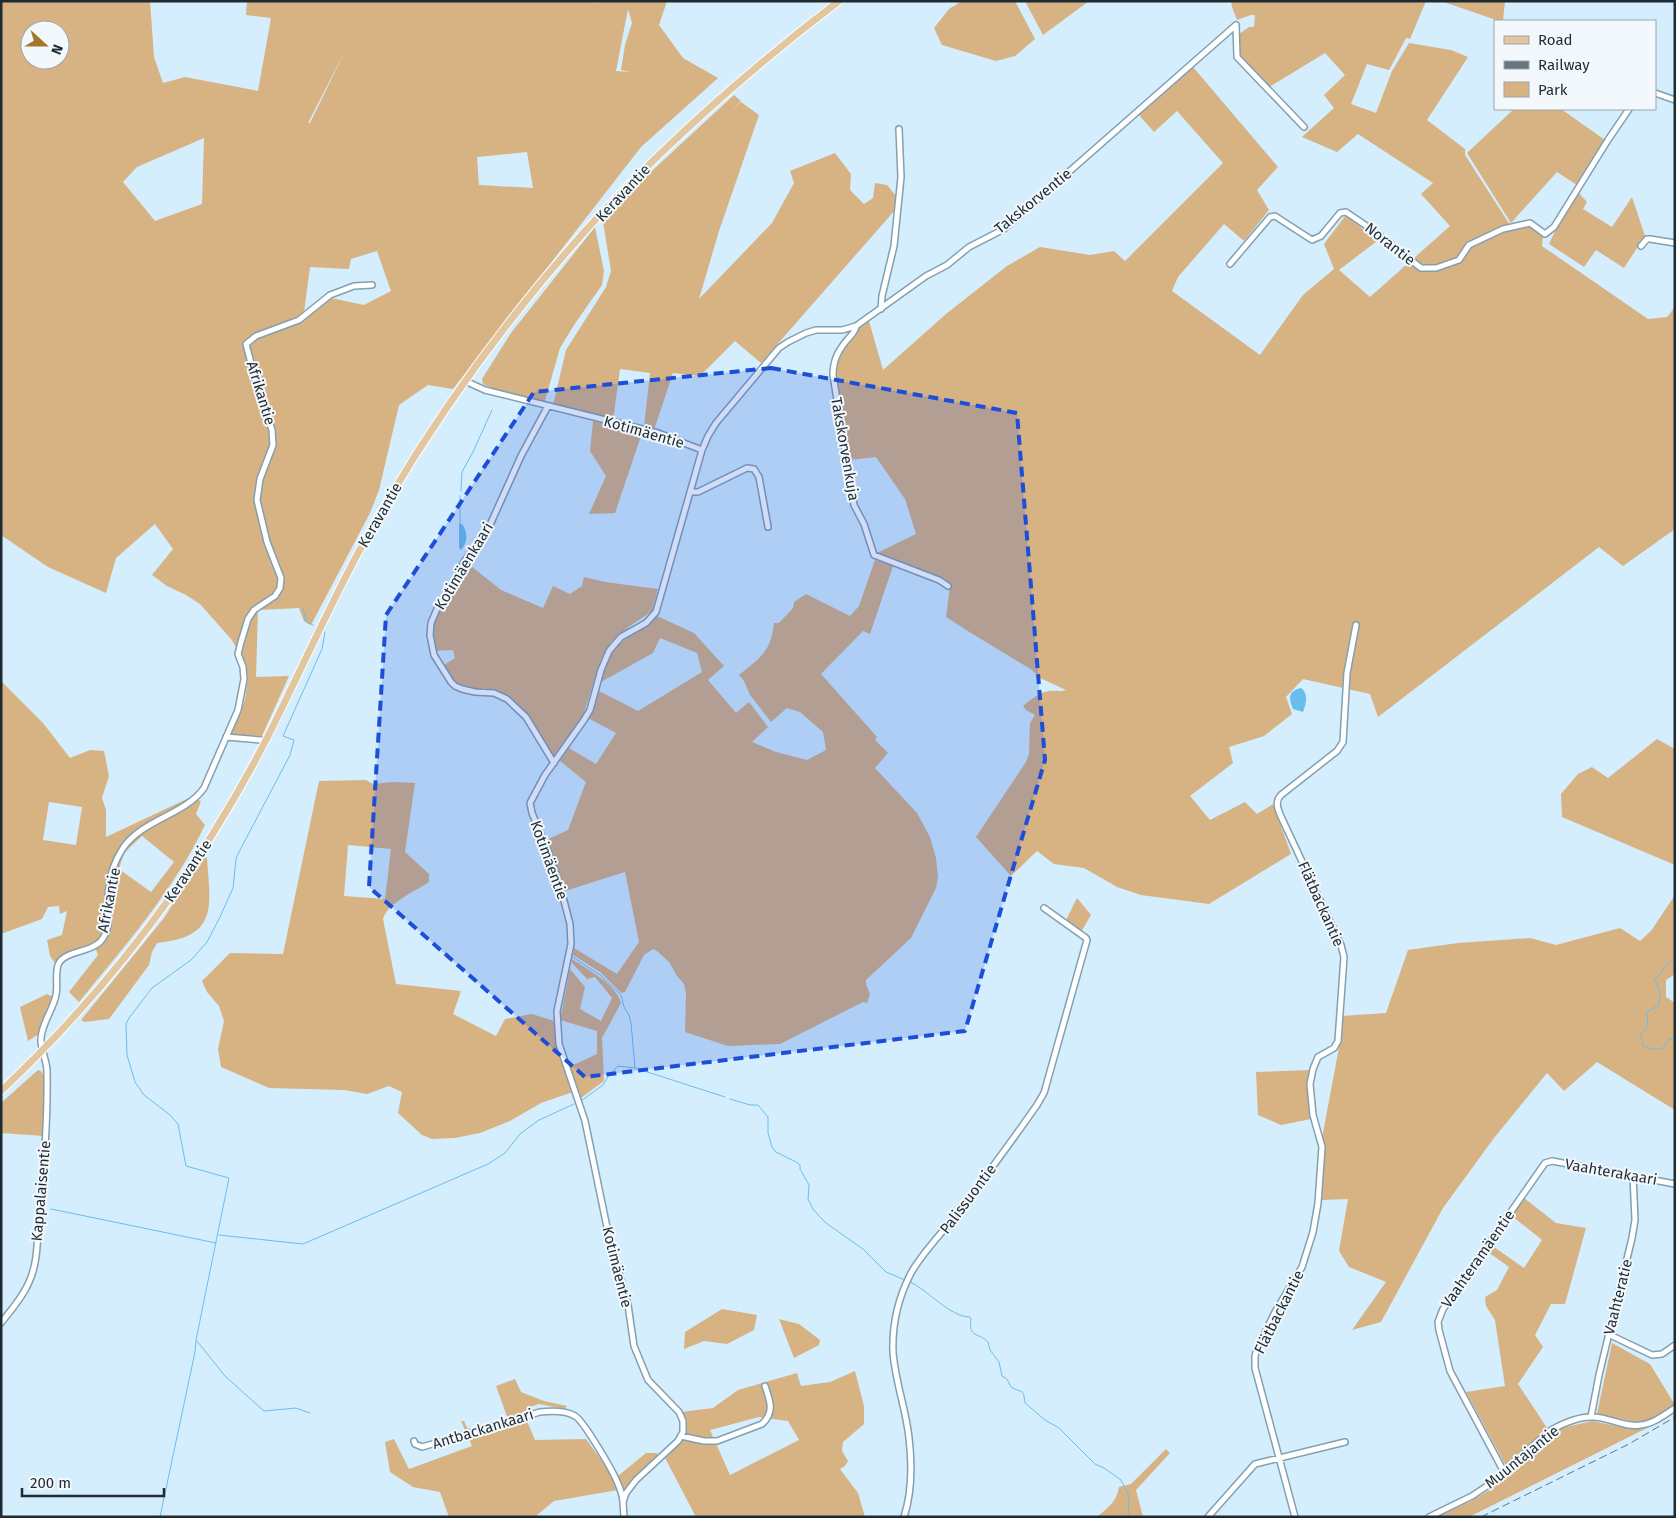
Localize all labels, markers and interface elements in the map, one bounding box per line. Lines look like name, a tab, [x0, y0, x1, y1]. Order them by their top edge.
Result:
north arrow	[20, 20, 70, 70]
legend	[1494, 20, 1656, 110]
text: Road	[1538, 31, 1573, 49]
text: N	[47, 42, 66, 57]
text: Railway	[1538, 56, 1590, 74]
text: Park	[1538, 81, 1568, 99]
street label: Keravantie	[592, 161, 654, 225]
street label: Takskorventie	[991, 164, 1075, 238]
street label: Norantie	[1361, 219, 1419, 269]
street label: Afrikantie	[243, 359, 279, 427]
street label: Takskorvenkuja	[827, 396, 863, 502]
street label: Kotimäentie	[602, 412, 686, 452]
street label: Keravantie	[354, 479, 406, 551]
street label: Kotimäenkaari	[431, 519, 497, 613]
street label: Kotimäentie	[526, 818, 572, 902]
street label: Keravantie	[160, 836, 216, 906]
street label: Flätbackantie	[1294, 859, 1348, 949]
street label: Afrikantie	[94, 866, 124, 934]
street label: Kappalaisentie	[28, 1140, 54, 1242]
street label: Vaahterakaari	[1563, 1155, 1659, 1189]
street label: Palissuontie	[936, 1161, 1000, 1237]
street label: Vaahteramäentie	[1438, 1207, 1518, 1311]
street label: Kotimäentie	[598, 1225, 636, 1309]
street label: Vaahteratie	[1600, 1257, 1636, 1337]
street label: Flätbackantie	[1250, 1267, 1308, 1357]
street label: Antbackankaari	[430, 1405, 536, 1453]
street label: Muuntajantie	[1481, 1422, 1563, 1492]
scale bar	[22, 1466, 165, 1498]
text: 200 m	[30, 1474, 71, 1492]

